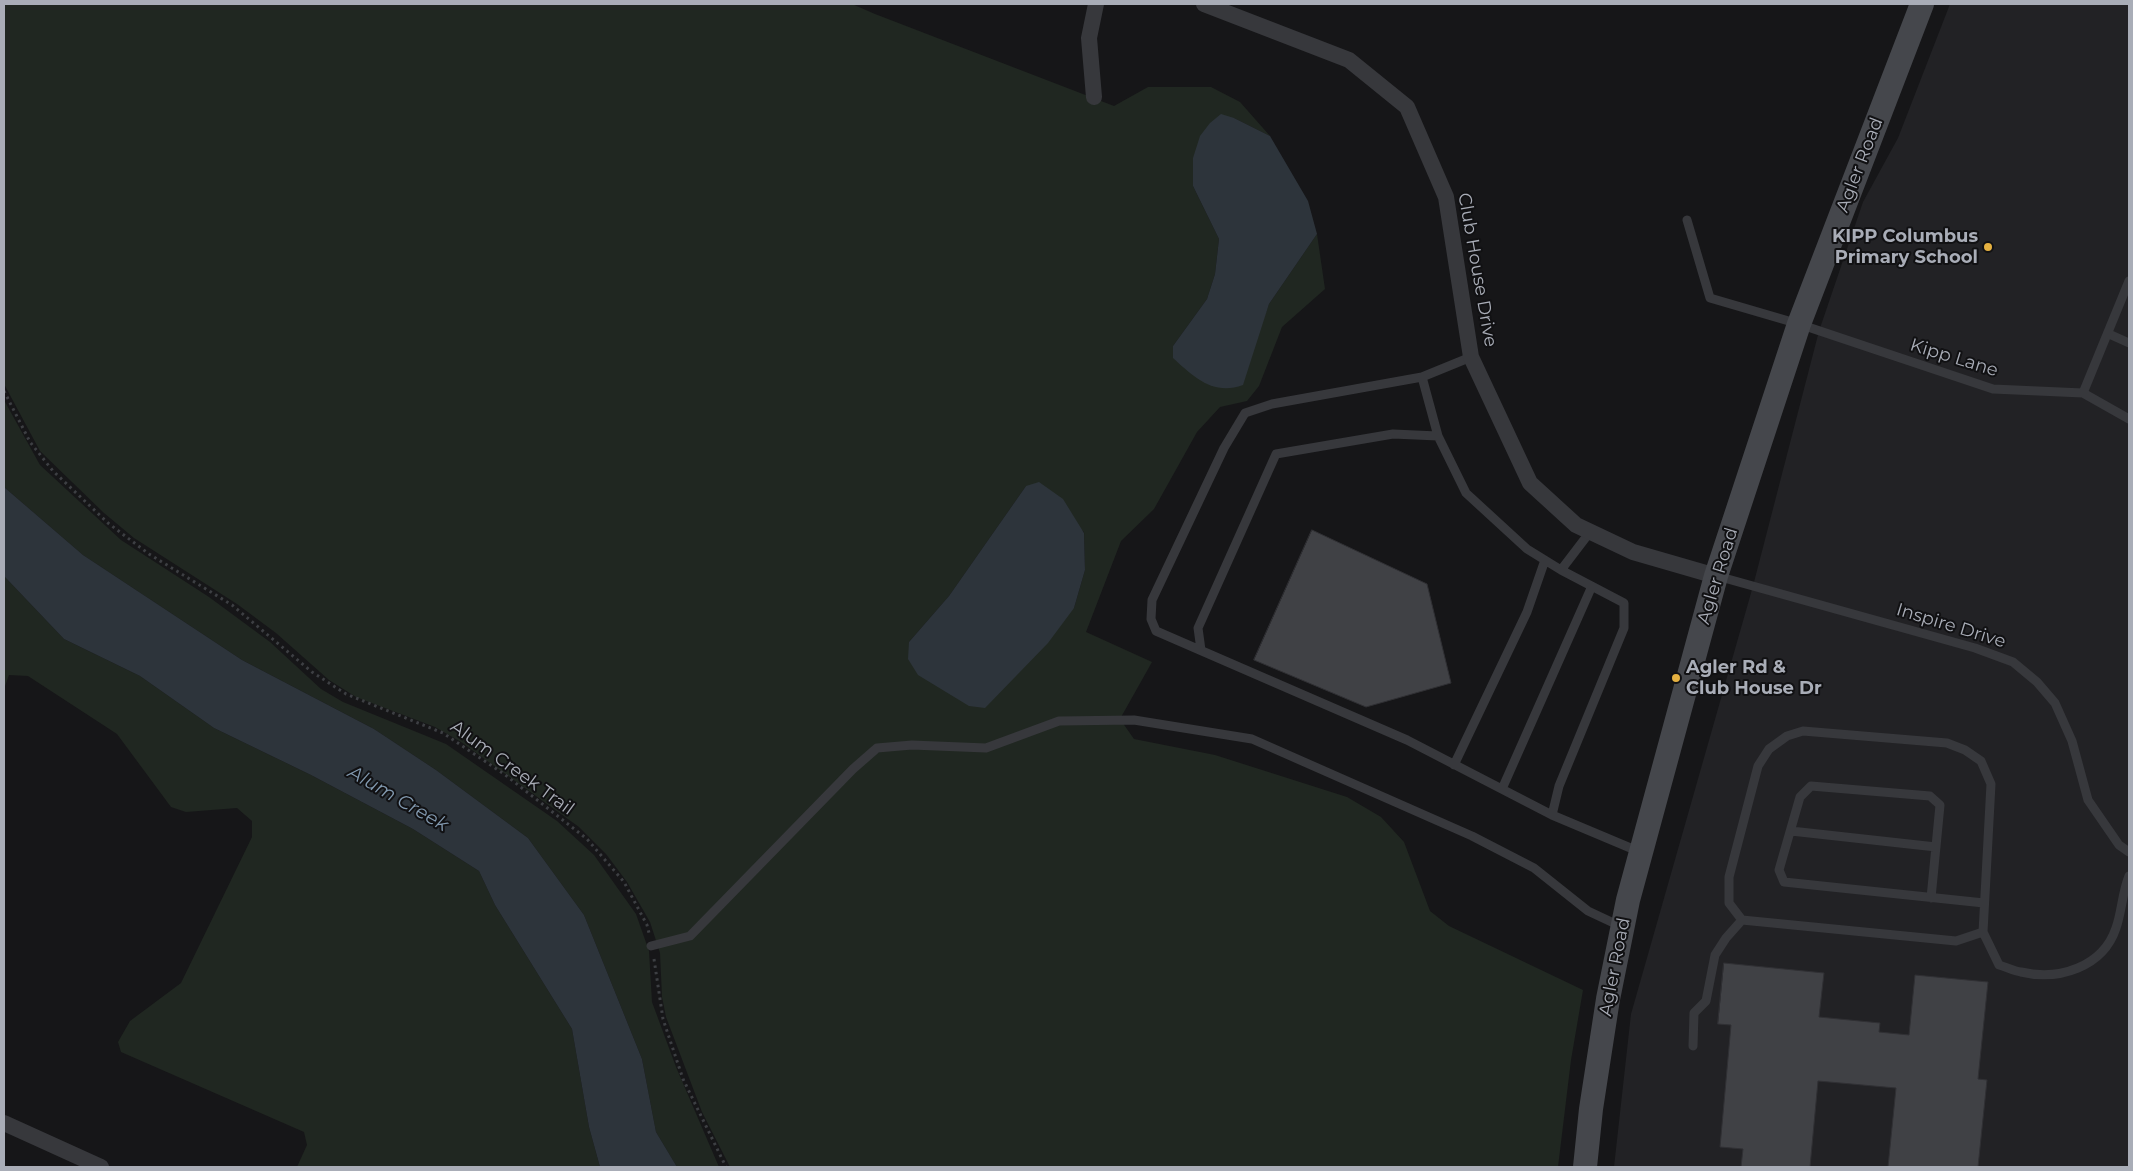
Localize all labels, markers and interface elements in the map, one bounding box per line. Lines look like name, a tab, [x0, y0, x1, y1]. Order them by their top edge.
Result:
street label: Agler Road	[1832, 115, 1888, 215]
street label: Club House Drive	[1453, 191, 1501, 349]
place label: KIPP Columbus Primary School	[1832, 226, 1978, 268]
marker: KIPP Columbus Primary School	[1982, 241, 1994, 253]
street label: Kipp Lane	[1907, 334, 2001, 382]
street label: Agler Road	[1693, 525, 1743, 627]
street label: Inspire Drive	[1894, 599, 2008, 653]
place label: Agler Rd & Club House Dr	[1686, 657, 1822, 700]
marker: Agler Rd & Club House Dr	[1670, 672, 1682, 684]
street label: Alum Creek Trail	[446, 716, 578, 820]
water label: Alum Creek	[344, 761, 452, 837]
street label: Agler Road	[1595, 916, 1635, 1018]

